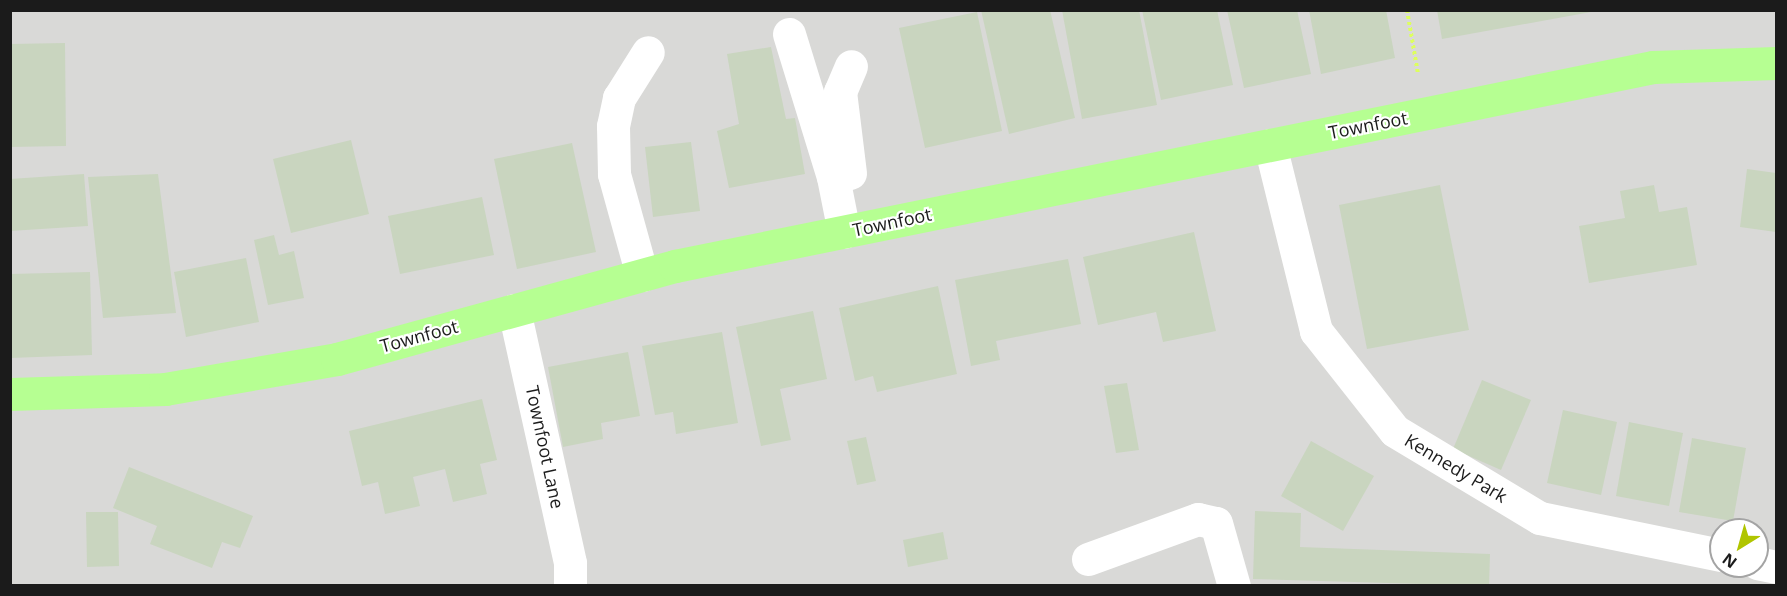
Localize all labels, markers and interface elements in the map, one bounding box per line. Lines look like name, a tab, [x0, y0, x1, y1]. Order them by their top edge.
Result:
street label: Townfoot	[1327, 107, 1409, 143]
street label: Townfoot	[851, 203, 933, 241]
street label: Townfoot	[378, 315, 460, 357]
street label: Townfoot Lane	[521, 384, 569, 510]
street label: Kennedy Park	[1401, 429, 1511, 507]
north arrow	[1709, 518, 1769, 578]
text: N	[1718, 548, 1741, 573]

